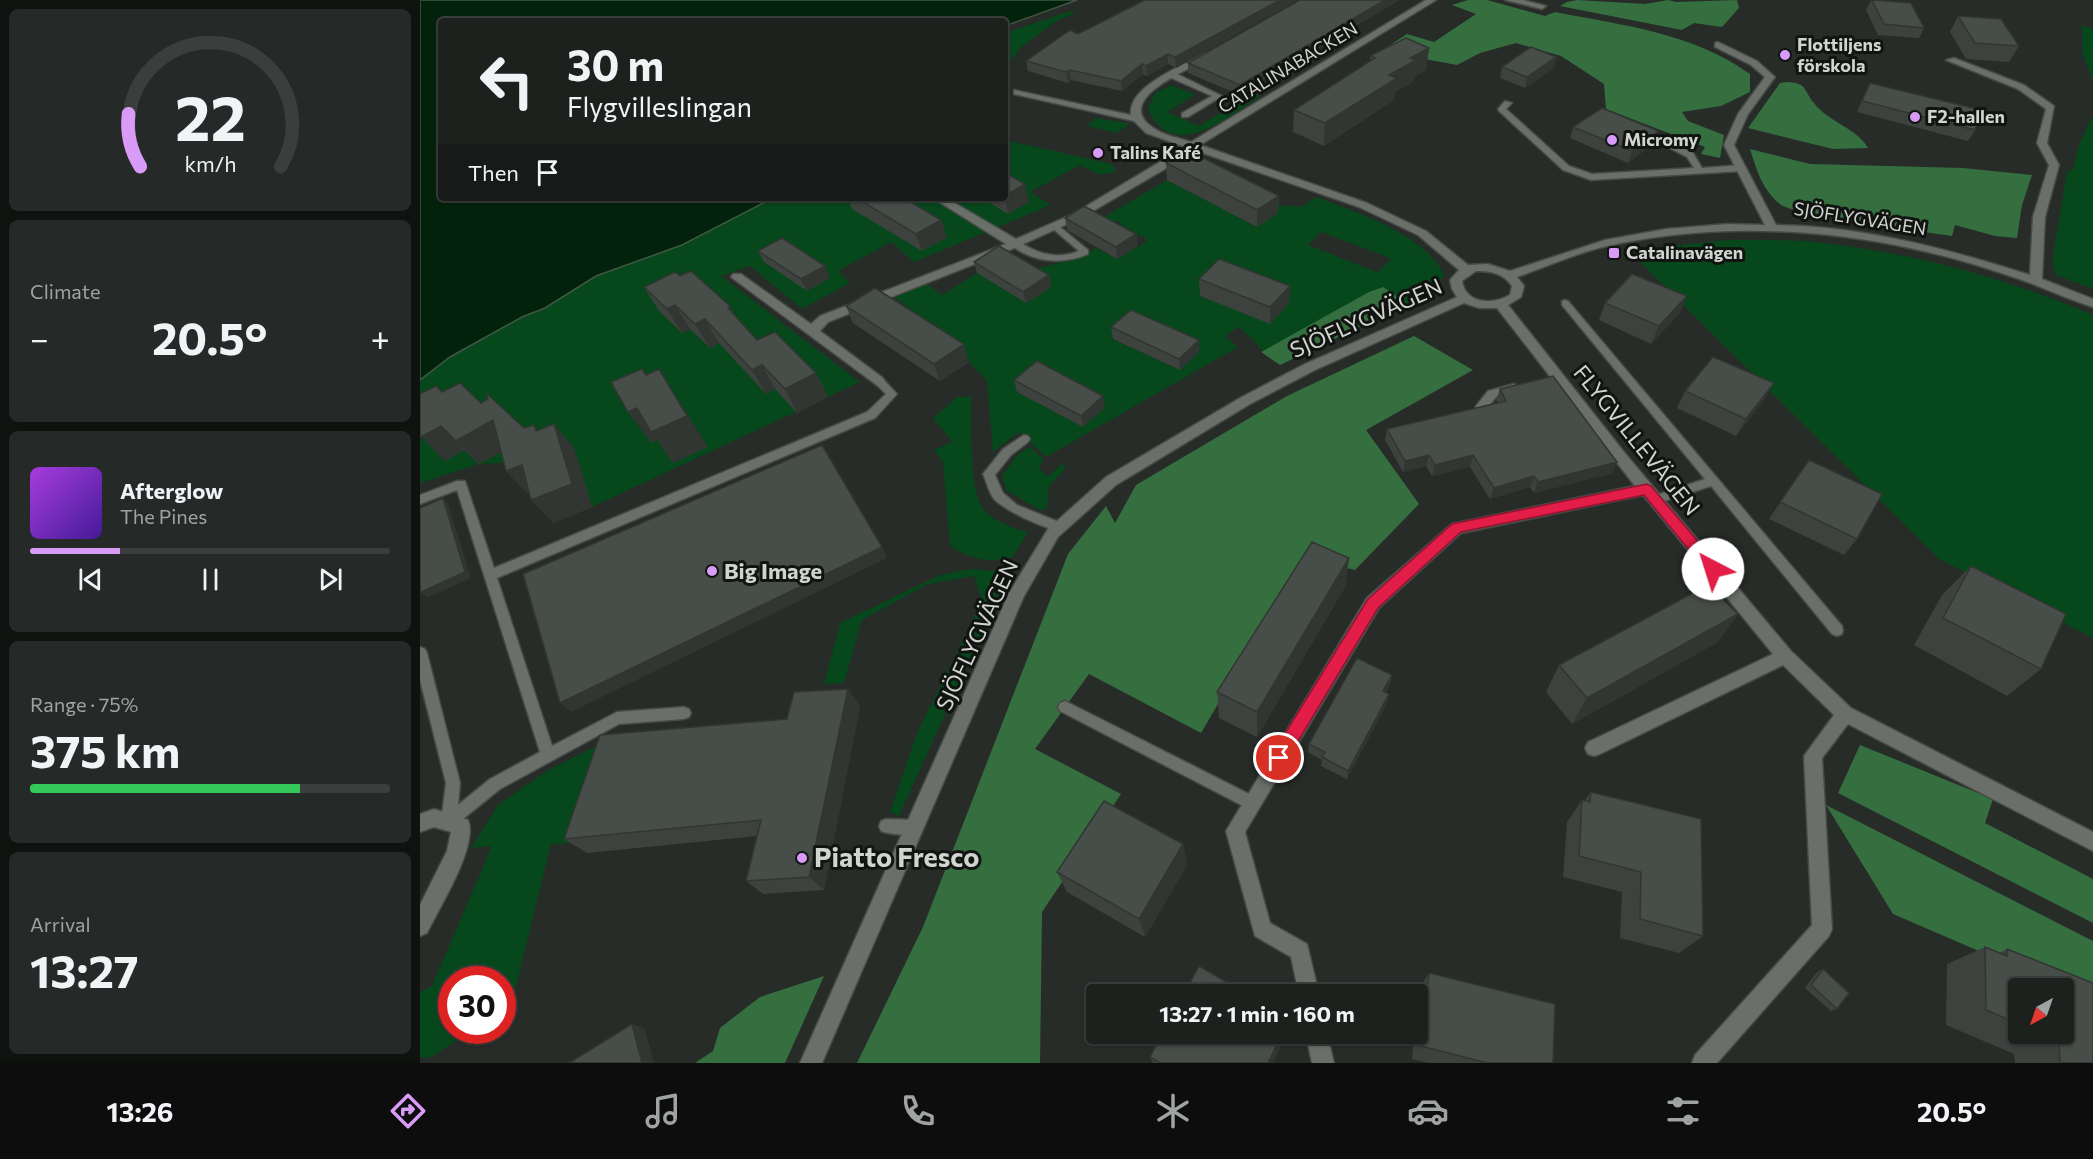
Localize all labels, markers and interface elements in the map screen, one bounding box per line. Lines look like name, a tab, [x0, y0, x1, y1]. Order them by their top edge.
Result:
street label: CATALINABACKEN	[1214, 17, 1361, 118]
place label: Flottiljens förskola	[1797, 33, 1881, 76]
text: 30 m	[567, 38, 664, 90]
icon: left	[468, 42, 546, 120]
marker: Flottiljens förskola	[1778, 48, 1792, 62]
text: 22	[174, 78, 246, 154]
text: Flygvilleslingan	[567, 90, 752, 123]
place label: F2-hallen	[1927, 105, 2005, 127]
marker: F2-hallen	[1908, 110, 1922, 124]
place label: Micromy	[1624, 128, 1698, 150]
marker: Micromy	[1605, 133, 1619, 147]
place label: Talins Kafé	[1110, 141, 1201, 163]
marker: Talins Kafé	[1091, 146, 1105, 160]
text: km/h	[184, 150, 236, 176]
icon: arrive	[531, 156, 564, 189]
text: Then	[468, 159, 519, 186]
street label: SJÖFLYGVÄGEN	[1792, 197, 1928, 239]
place label: Catalinavägen	[1626, 241, 1743, 263]
marker: Catalinavägen	[1607, 246, 1621, 260]
street label: SJÖFLYGVÄGEN	[1286, 272, 1446, 363]
text: Climate	[30, 279, 100, 303]
text: 20.5°	[152, 309, 267, 364]
text: −	[30, 317, 49, 358]
text: +	[371, 317, 390, 358]
street label: FLYGVILLEVÄGEN	[1568, 359, 1706, 520]
text: Afterglow	[120, 477, 223, 504]
text: The Pines	[120, 504, 207, 528]
position arrow	[1681, 537, 1745, 601]
street label: SJÖFLYGVÄGEN	[930, 555, 1023, 715]
place label: Big Image	[724, 557, 822, 584]
icon: previous	[74, 563, 107, 596]
icon: pause	[194, 563, 227, 596]
icon: next	[314, 563, 347, 596]
marker: Big Image	[705, 564, 719, 578]
text: Range · 75%	[30, 692, 138, 716]
text: 375 km	[30, 722, 180, 777]
pin	[1253, 732, 1304, 783]
icon: arrive	[1262, 741, 1295, 774]
place label: Piatto Fresco	[814, 840, 979, 873]
marker: Piatto Fresco	[795, 851, 809, 865]
text: Arrival	[30, 912, 91, 936]
text: 13:27	[30, 942, 139, 997]
speed limit sign: 30	[438, 966, 516, 1044]
north arrow	[2008, 978, 2074, 1044]
map controls	[2008, 978, 2074, 1044]
text: 13:27 · 1 min · 160 m	[1159, 1000, 1355, 1027]
icon: directions	[387, 1090, 429, 1132]
icon: music	[642, 1090, 684, 1132]
icon: phone	[897, 1090, 939, 1132]
icon: climate	[1152, 1090, 1194, 1132]
icon: car	[1407, 1090, 1449, 1132]
icon: filters	[1662, 1090, 1704, 1132]
text: 13:26	[107, 1095, 173, 1128]
text: 20.5°	[1917, 1095, 1986, 1128]

